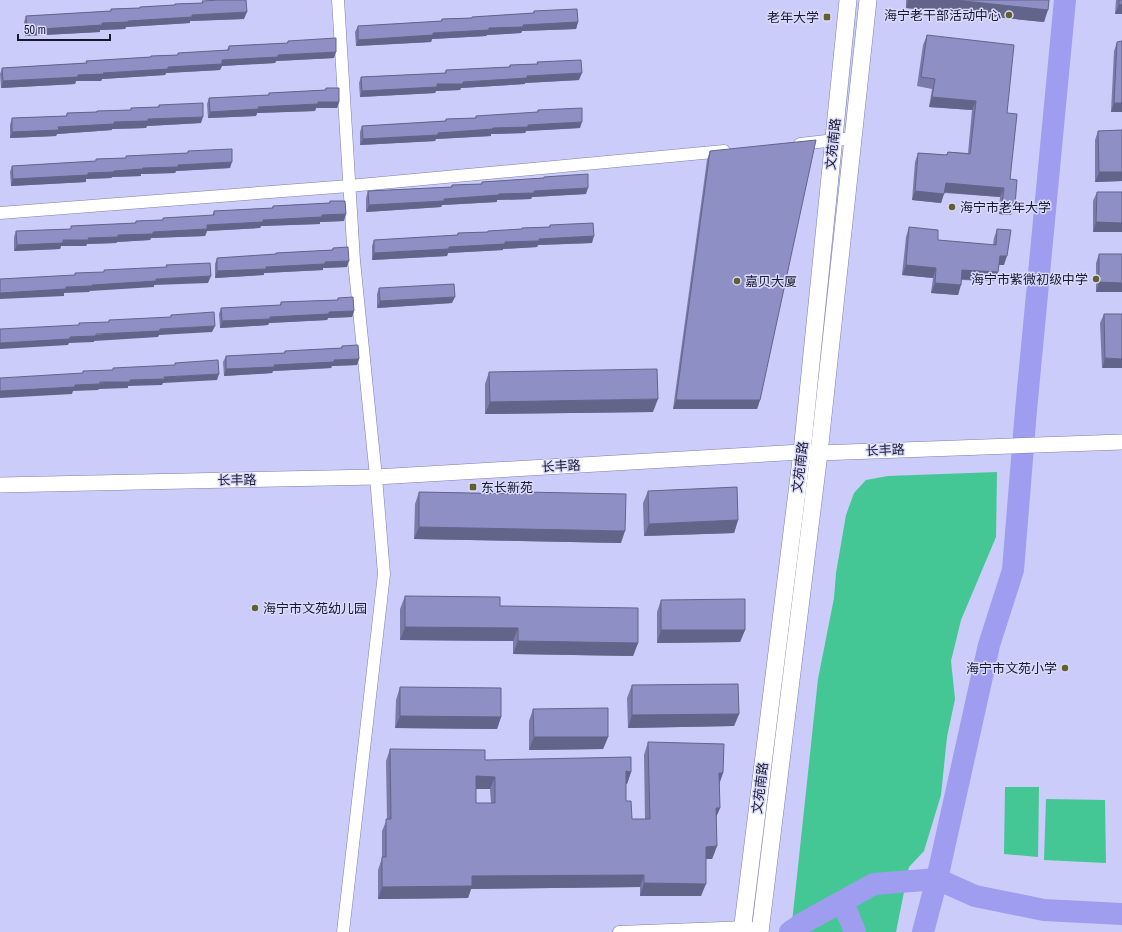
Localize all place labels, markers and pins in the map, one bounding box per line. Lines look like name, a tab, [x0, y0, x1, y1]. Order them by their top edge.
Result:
place label: 海宁老干部活动中心	[884, 7, 1001, 24]
place label: 老年大学	[767, 9, 819, 26]
marker: 海宁老干部活动中心	[1004, 10, 1014, 20]
marker: 老年大学	[822, 12, 832, 22]
place label: 海宁市老年大学	[960, 199, 1051, 216]
marker: 海宁市老年大学	[947, 202, 957, 212]
place label: 海宁市紫微初级中学	[971, 271, 1088, 288]
place label: 嘉贝大厦	[745, 273, 797, 290]
marker: 海宁市紫微初级中学	[1091, 274, 1101, 284]
marker: 嘉贝大厦	[732, 276, 742, 286]
place label: 东长新苑	[481, 479, 533, 496]
marker: 东长新苑	[468, 482, 478, 492]
place label: 海宁市文苑幼儿园	[263, 600, 367, 617]
marker: 海宁市文苑幼儿园	[250, 603, 260, 613]
place label: 海宁市文苑小学	[966, 660, 1057, 677]
marker: 海宁市文苑小学	[1060, 663, 1070, 673]

